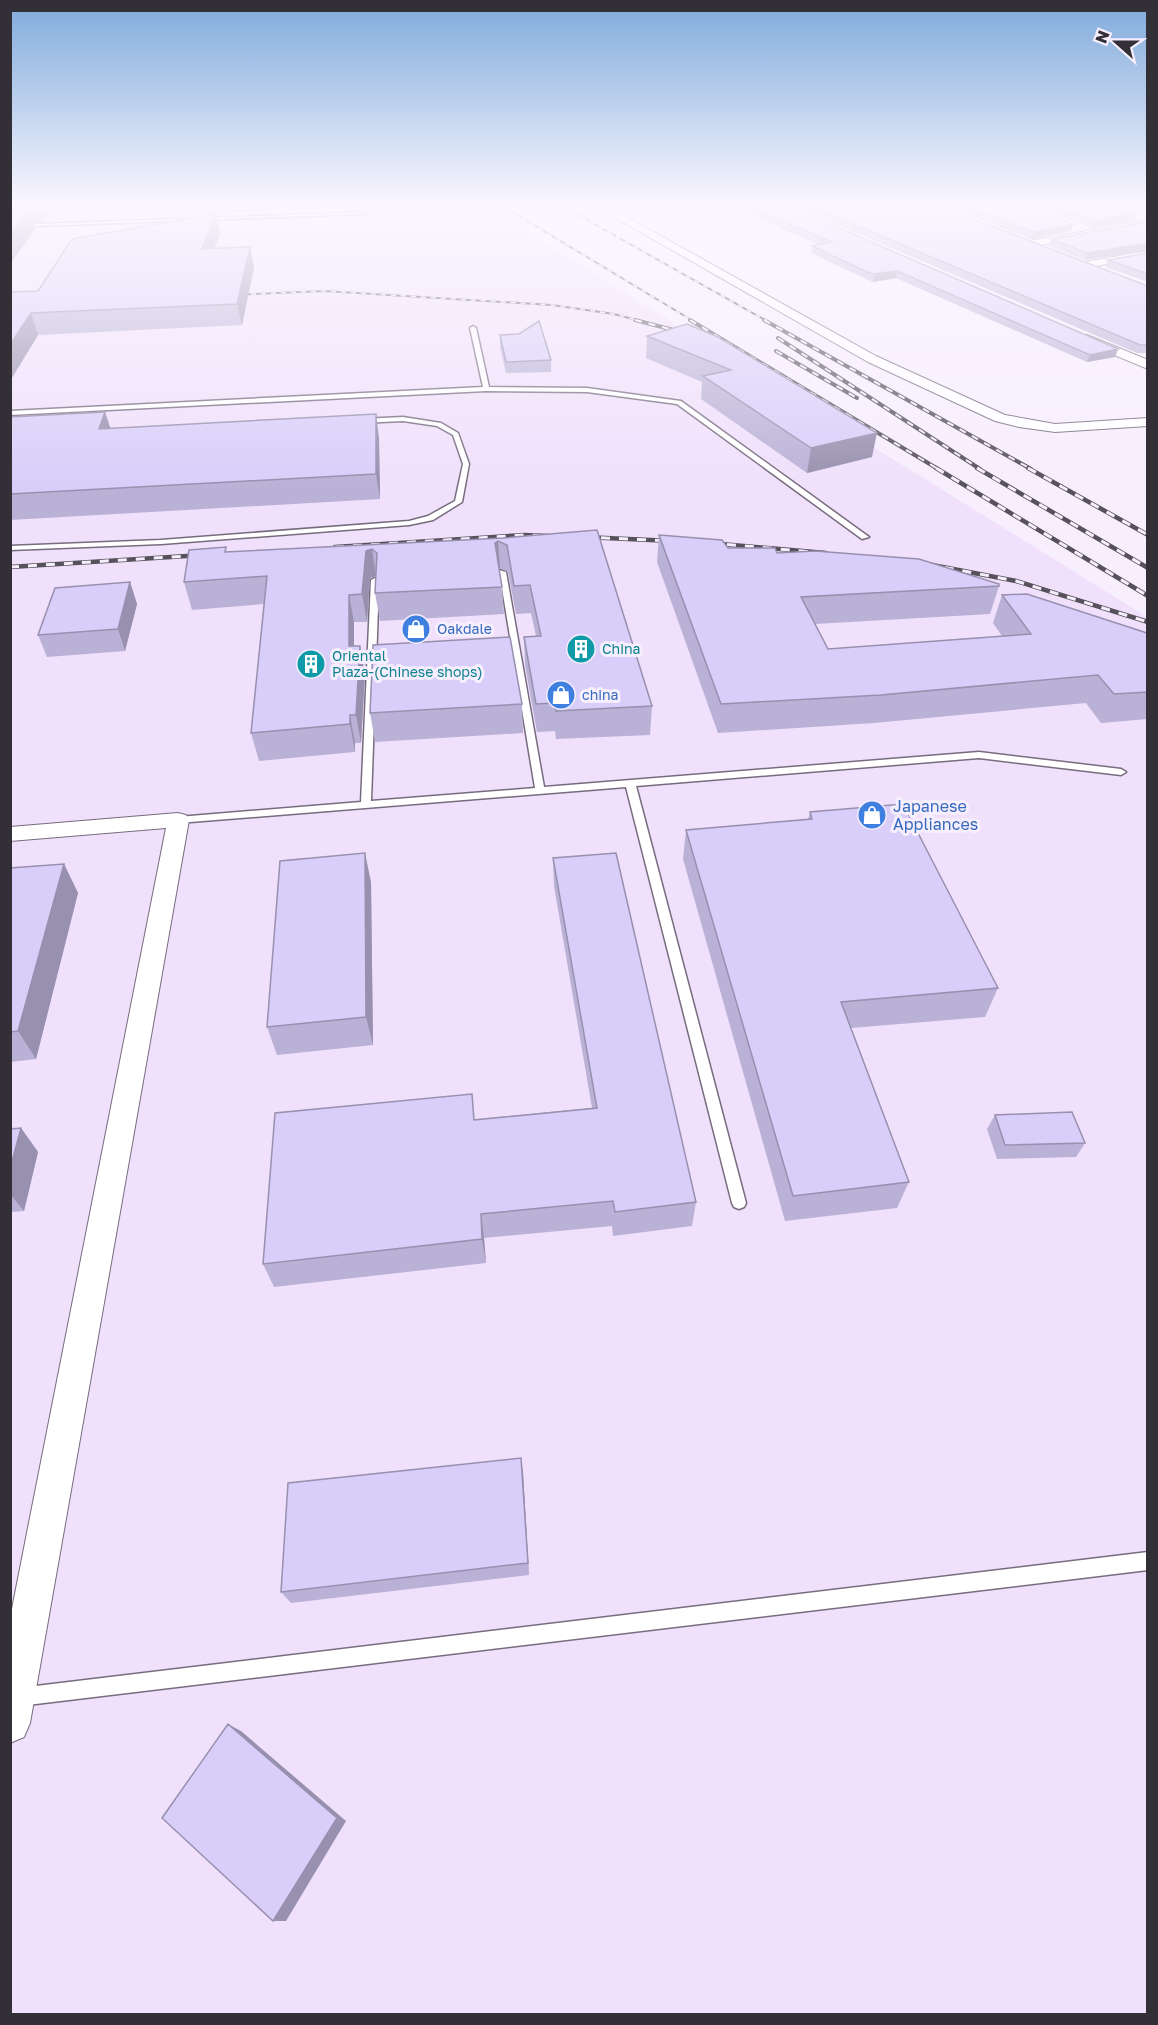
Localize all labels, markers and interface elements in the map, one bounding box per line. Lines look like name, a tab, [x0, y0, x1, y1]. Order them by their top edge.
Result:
north arrow	[1086, 12, 1146, 72]
text: N	[1090, 27, 1114, 46]
shop icon: Oakdale	[400, 613, 432, 645]
place label: Oakdale	[437, 620, 492, 637]
building icon: China	[565, 633, 597, 665]
place label: China	[602, 640, 640, 657]
place label: Oriental Plaza-(Chinese shops)	[332, 647, 483, 680]
building icon: Oriental Plaza-(Chinese shops)	[295, 648, 327, 680]
shop icon: china	[545, 679, 577, 711]
place label: china	[582, 686, 619, 703]
place label: Japanese Appliances	[893, 796, 978, 834]
shop icon: Japanese Appliances	[856, 799, 888, 831]

